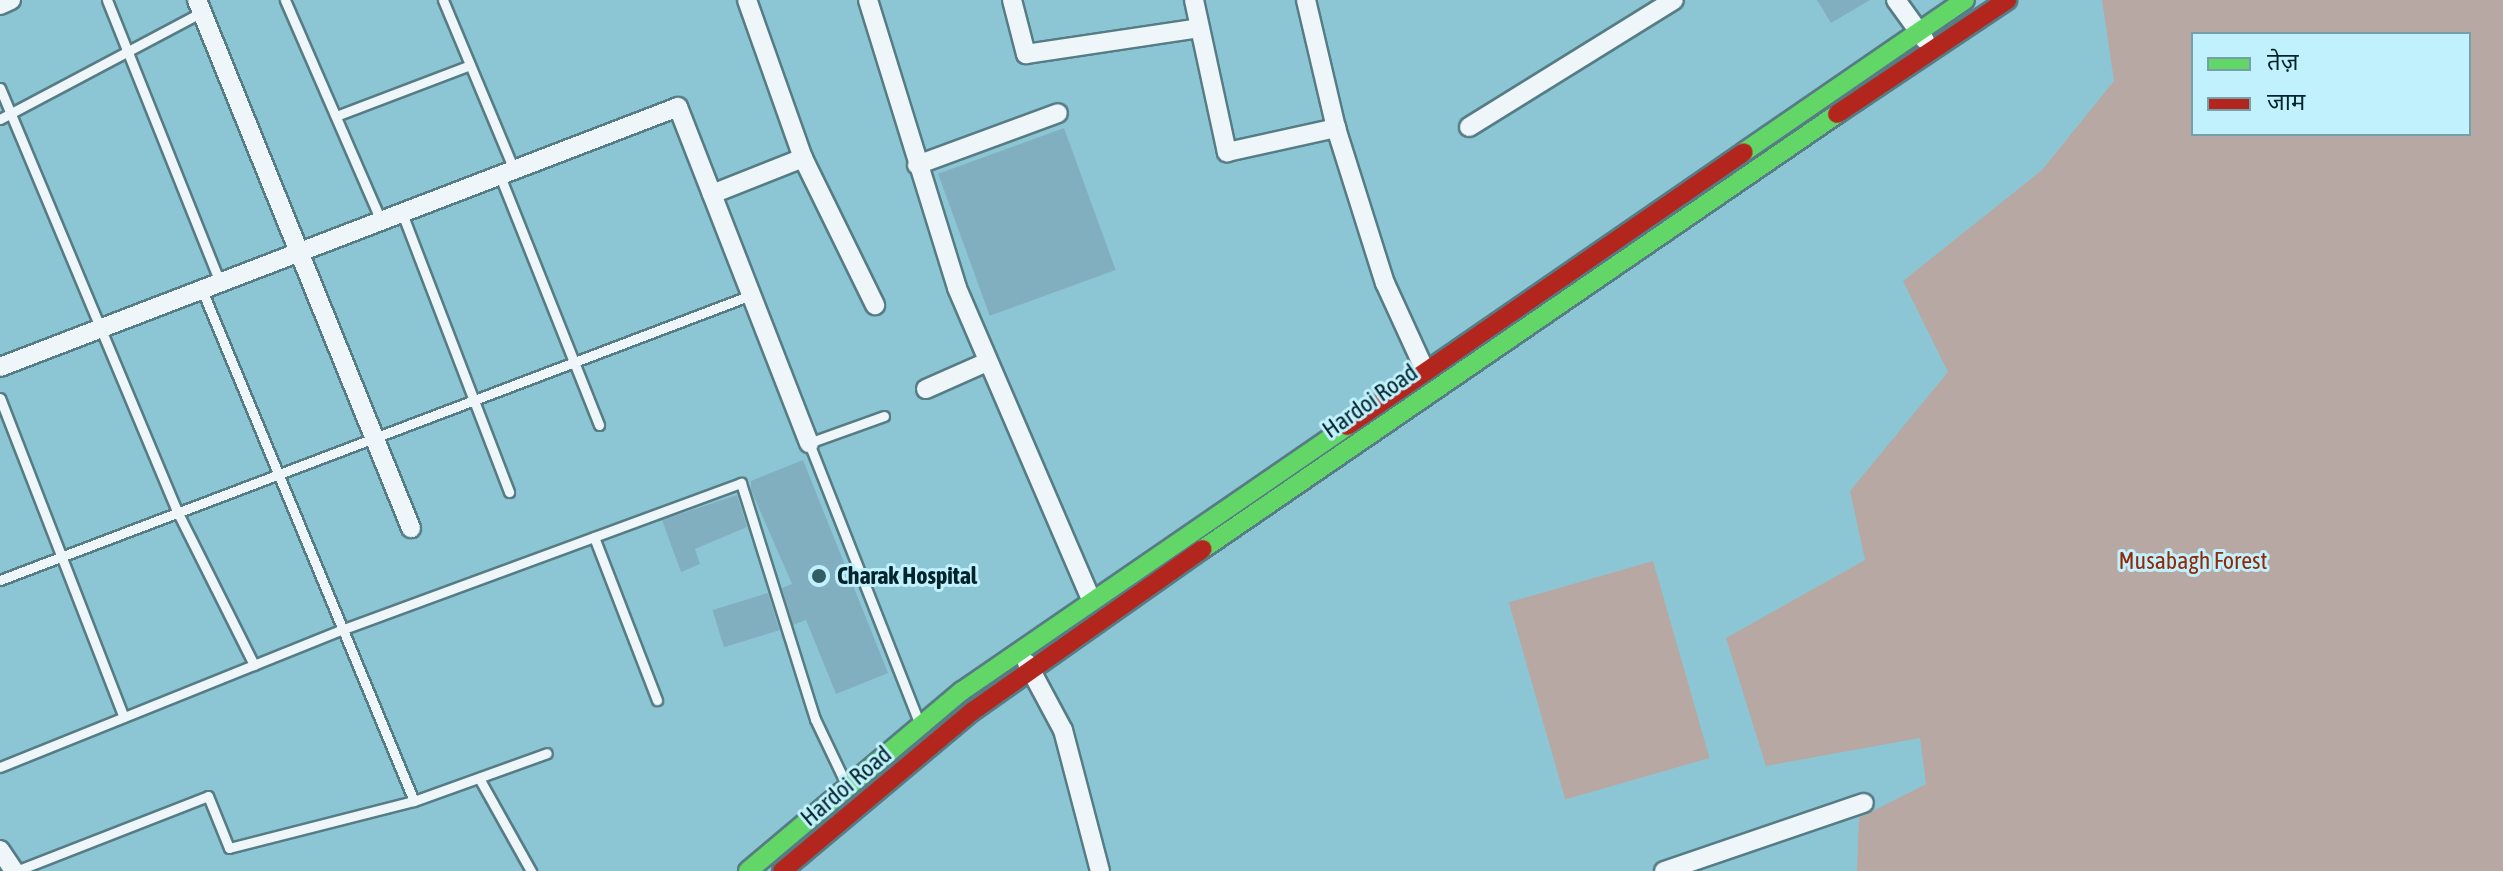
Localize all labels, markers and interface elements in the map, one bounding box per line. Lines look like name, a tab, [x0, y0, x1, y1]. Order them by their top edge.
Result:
legend	[2191, 32, 2471, 136]
text: तेज़	[2267, 48, 2299, 75]
text: जाम	[2267, 88, 2305, 115]
street label: Hardoi Road	[1317, 358, 1423, 444]
park label: Musabagh Forest	[2119, 547, 2267, 575]
place label: Charak Hospital	[837, 562, 977, 590]
marker: Charak Hospital	[808, 565, 830, 587]
street label: Hardoi Road	[795, 740, 897, 832]

